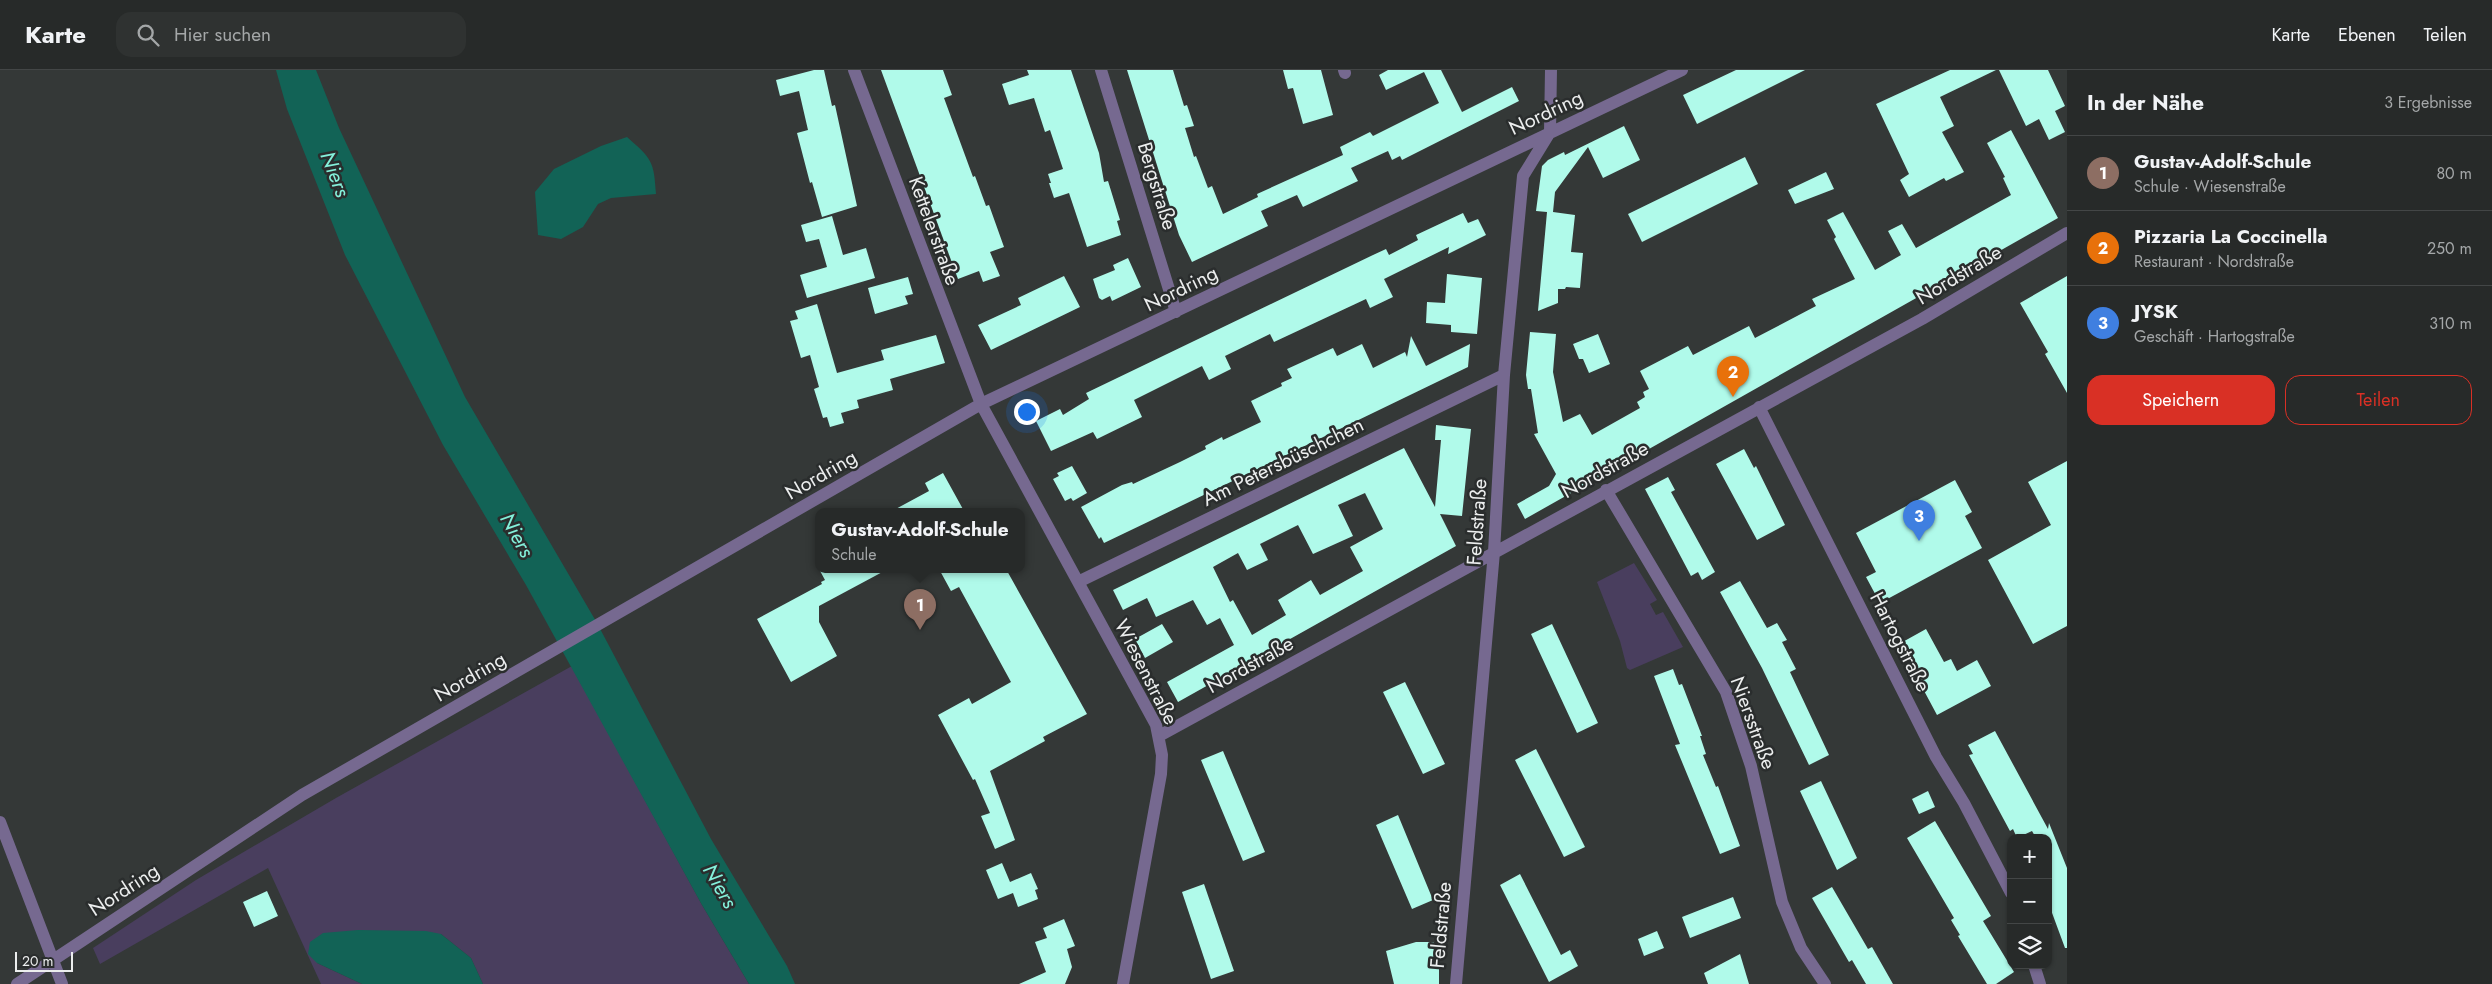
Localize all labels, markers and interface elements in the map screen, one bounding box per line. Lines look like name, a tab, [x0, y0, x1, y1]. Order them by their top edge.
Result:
search box	[116, 12, 466, 57]
text: Karte	[25, 17, 86, 52]
icon: search	[134, 21, 162, 49]
text: Hier suchen	[174, 21, 271, 48]
text: Karte	[2271, 22, 2310, 48]
text: Ebenen	[2338, 22, 2396, 48]
text: Teilen	[2424, 22, 2467, 48]
street label: Nordring	[1504, 83, 1588, 143]
text: In der Nähe	[2087, 88, 2204, 118]
text: 3 Ergebnisse	[2384, 91, 2472, 114]
street label: Bergstraße	[1130, 139, 1184, 233]
water label: Niers	[313, 147, 358, 202]
text: Gustav-Adolf-Schule	[2134, 148, 2311, 175]
text: 1	[2099, 162, 2107, 185]
text: 80 m	[2436, 162, 2472, 185]
street label: Kettelerstraße	[901, 173, 967, 289]
text: Schule · Wiesenstraße	[2134, 175, 2286, 198]
text: Pizzaria La Coccinella	[2134, 223, 2328, 250]
text: 2	[2098, 237, 2108, 260]
text: 250 m	[2427, 237, 2472, 260]
street label: Nordstraße	[1911, 238, 2007, 312]
text: Restaurant · Nordstraße	[2134, 250, 2294, 273]
street label: Nordring	[1139, 259, 1223, 319]
text: JYSK	[2134, 298, 2178, 325]
text: 3	[2098, 312, 2108, 335]
text: 310 m	[2429, 312, 2472, 335]
text: Geschäft · Hartogstraße	[2134, 325, 2295, 348]
pin: 2	[1717, 356, 1749, 397]
button: Speichern	[2087, 375, 2275, 425]
button: Teilen	[2285, 375, 2472, 425]
your location	[1014, 399, 1040, 425]
street label: Am Petersbüschchen	[1197, 410, 1369, 514]
street label: Nordstraße	[1556, 434, 1654, 506]
street label: Nordring	[780, 443, 862, 507]
street label: Feldstraße	[1460, 478, 1494, 566]
pin: 3	[1903, 500, 1935, 541]
water label: Niers	[493, 507, 542, 563]
popup	[815, 508, 1025, 573]
text: Gustav-Adolf-Schule	[831, 516, 1009, 543]
text: Schule	[831, 543, 877, 566]
street label: Hartogstraße	[1862, 587, 1938, 697]
pin: 1	[904, 589, 936, 630]
street label: Wiesenstraße	[1107, 614, 1185, 730]
street label: Nordstraße	[1201, 629, 1299, 701]
street label: Nordring	[429, 645, 511, 709]
street label: Niersstraße	[1723, 673, 1783, 773]
map controls	[2007, 834, 2052, 969]
button: +	[2007, 834, 2052, 879]
street label: Nordring	[83, 856, 165, 924]
water label: Niers	[695, 858, 745, 914]
button: −	[2007, 879, 2052, 924]
street label: Feldstraße	[1423, 881, 1459, 969]
button: layers	[2007, 924, 2052, 969]
scale bar	[15, 949, 72, 972]
text: 20 m	[22, 951, 54, 971]

